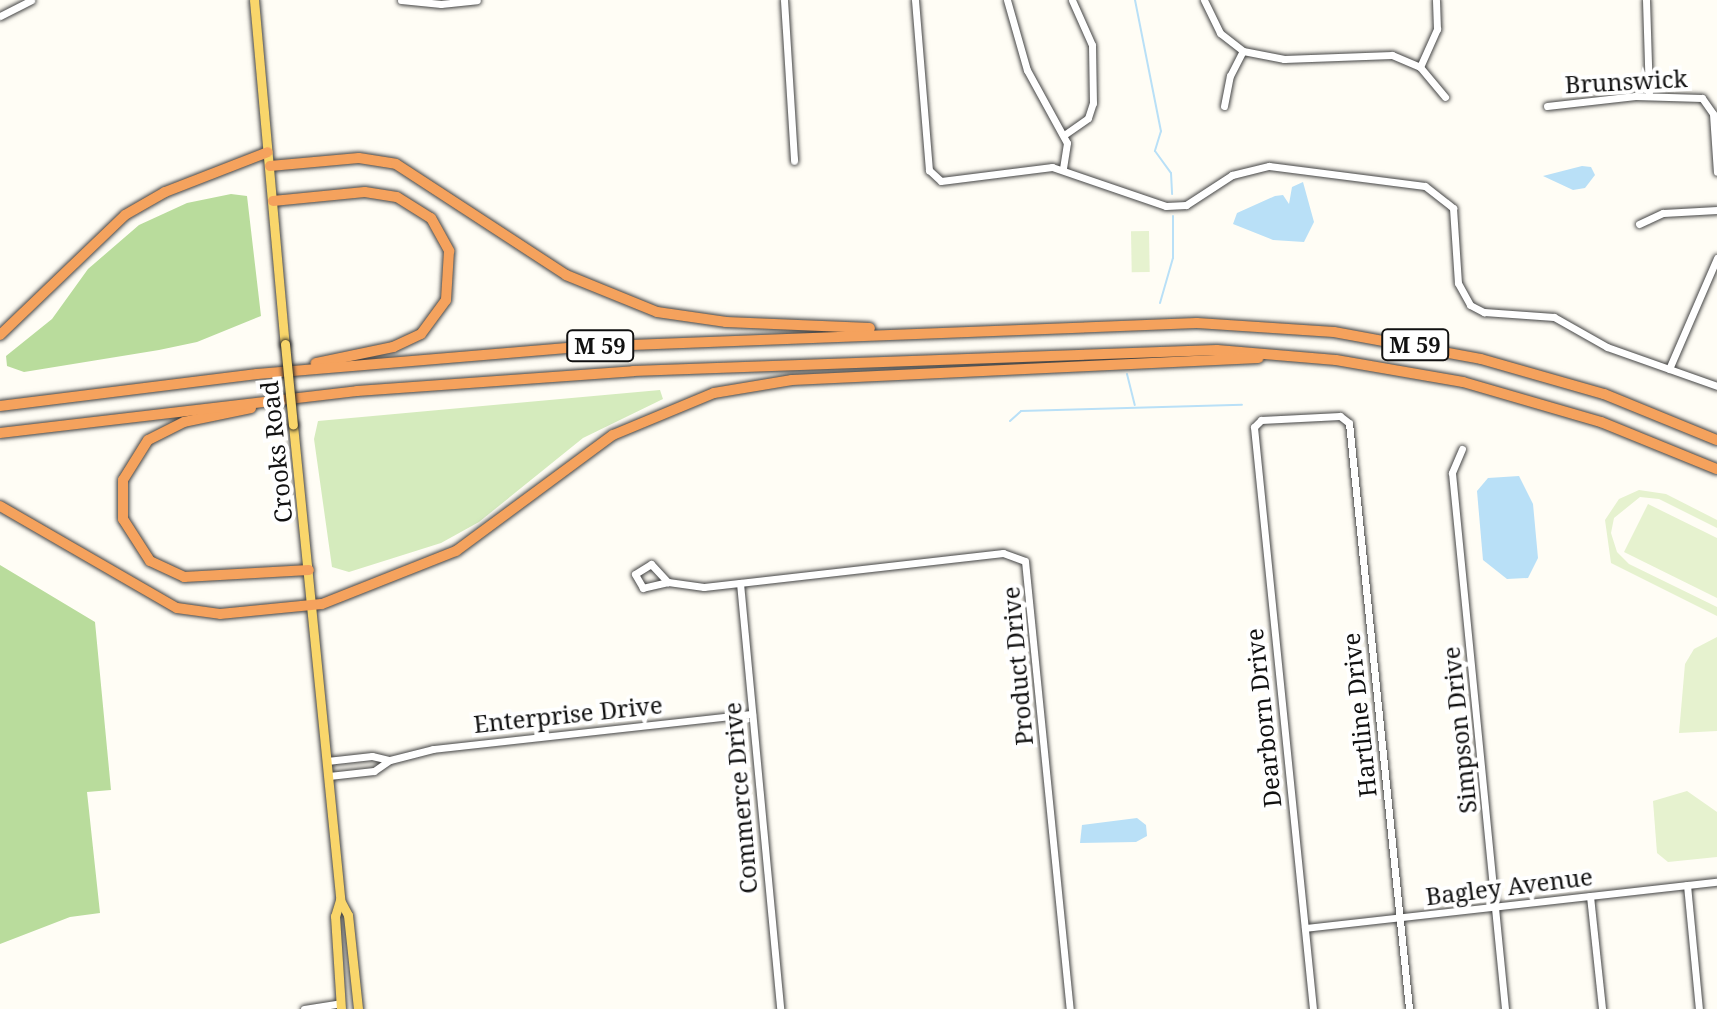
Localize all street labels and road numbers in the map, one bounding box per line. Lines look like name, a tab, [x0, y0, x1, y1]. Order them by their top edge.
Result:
street label: Brunswick	[1564, 63, 1688, 99]
road number: M 59	[1381, 327, 1449, 363]
road number: M 59	[566, 328, 634, 364]
street label: Crooks Road	[254, 380, 298, 524]
street label: Product Drive	[996, 585, 1038, 747]
street label: Dearborn Drive	[1239, 627, 1287, 809]
street label: Hartline Drive	[1336, 631, 1382, 799]
street label: Simpson Drive	[1436, 645, 1482, 815]
street label: Enterprise Drive	[472, 690, 664, 738]
street label: Commerce Drive	[717, 701, 763, 895]
street label: Bagley Avenue	[1424, 861, 1594, 911]

